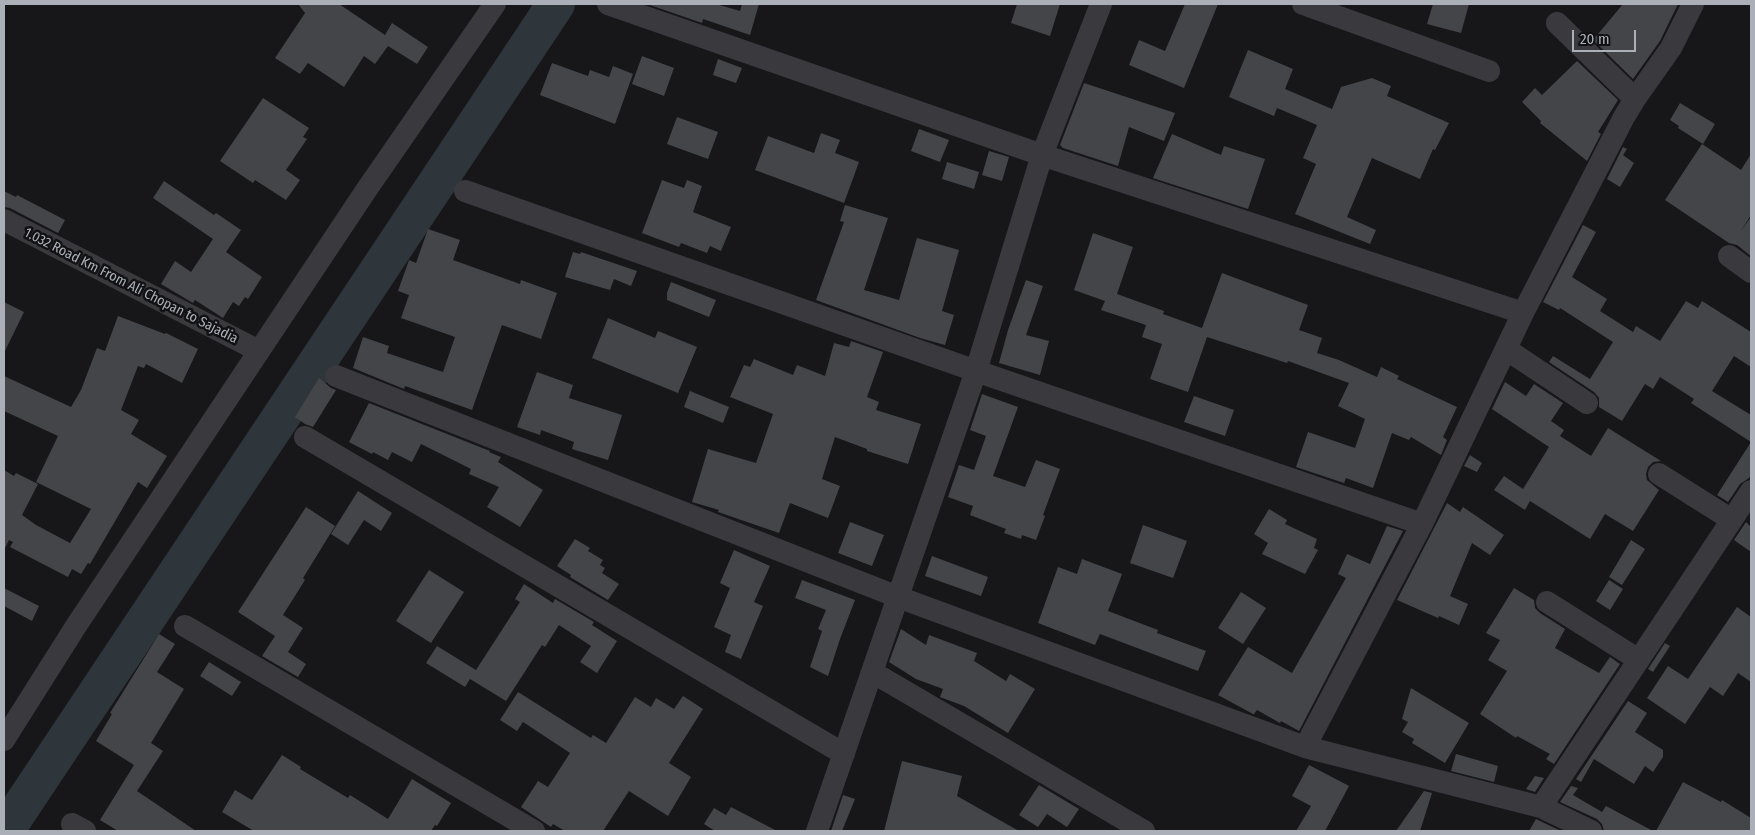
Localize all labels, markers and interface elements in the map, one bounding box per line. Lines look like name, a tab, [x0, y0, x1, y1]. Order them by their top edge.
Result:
scale bar	[1575, 20, 1639, 52]
text: 20 m	[1580, 30, 1610, 48]
street label: 1.032 Road Km From Ali Chopan to Sajadia	[21, 225, 241, 347]

